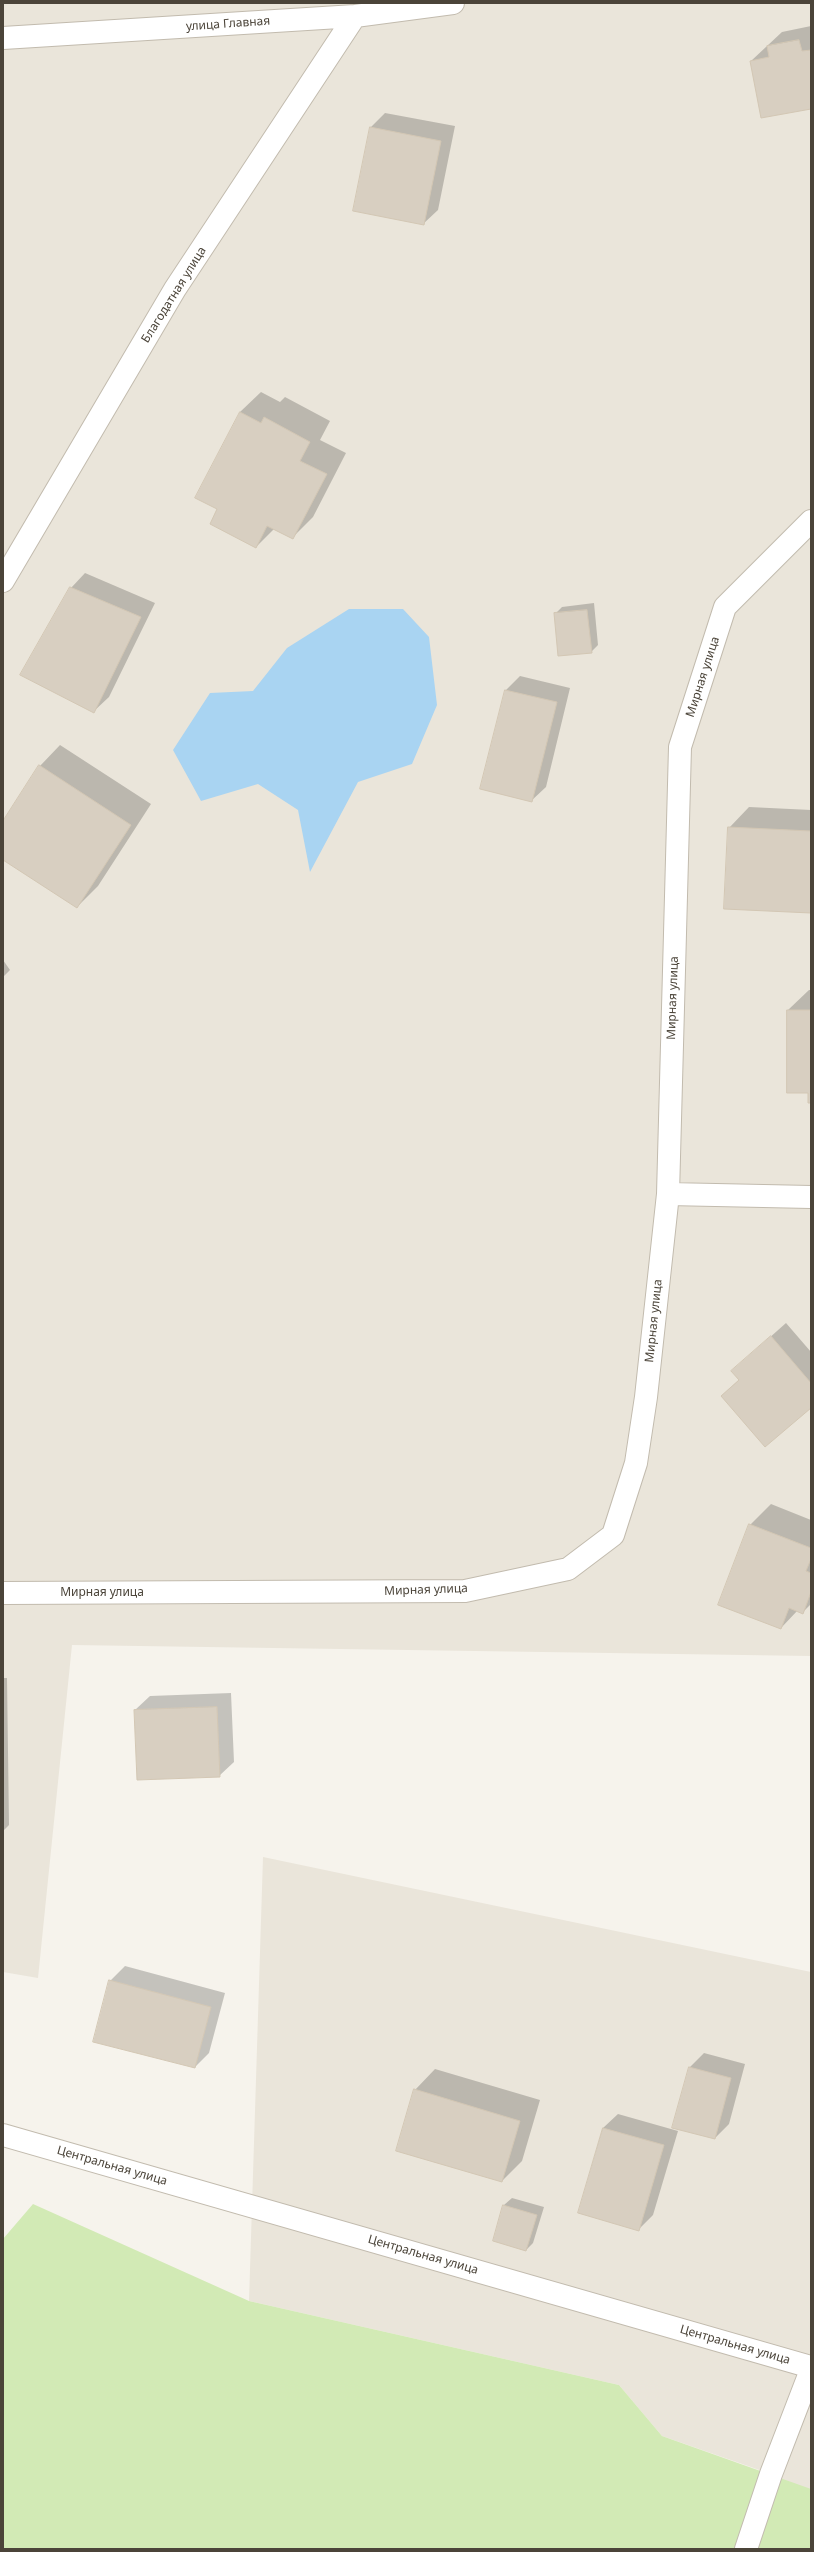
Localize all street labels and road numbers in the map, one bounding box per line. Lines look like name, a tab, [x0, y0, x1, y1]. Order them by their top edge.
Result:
street label: улица Главная	[185, 14, 271, 34]
street label: Благодатная улица	[139, 244, 209, 346]
street label: Мирная улица	[683, 635, 723, 719]
street label: Мирная улица	[664, 956, 682, 1040]
street label: Мирная улица	[642, 1279, 666, 1363]
street label: Мирная улица	[384, 1581, 468, 1599]
street label: Мирная улица	[60, 1586, 144, 1600]
street label: Центральная улица	[55, 2143, 169, 2189]
street label: Центральная улица	[366, 2232, 480, 2278]
street label: Центральная улица	[678, 2322, 792, 2368]

